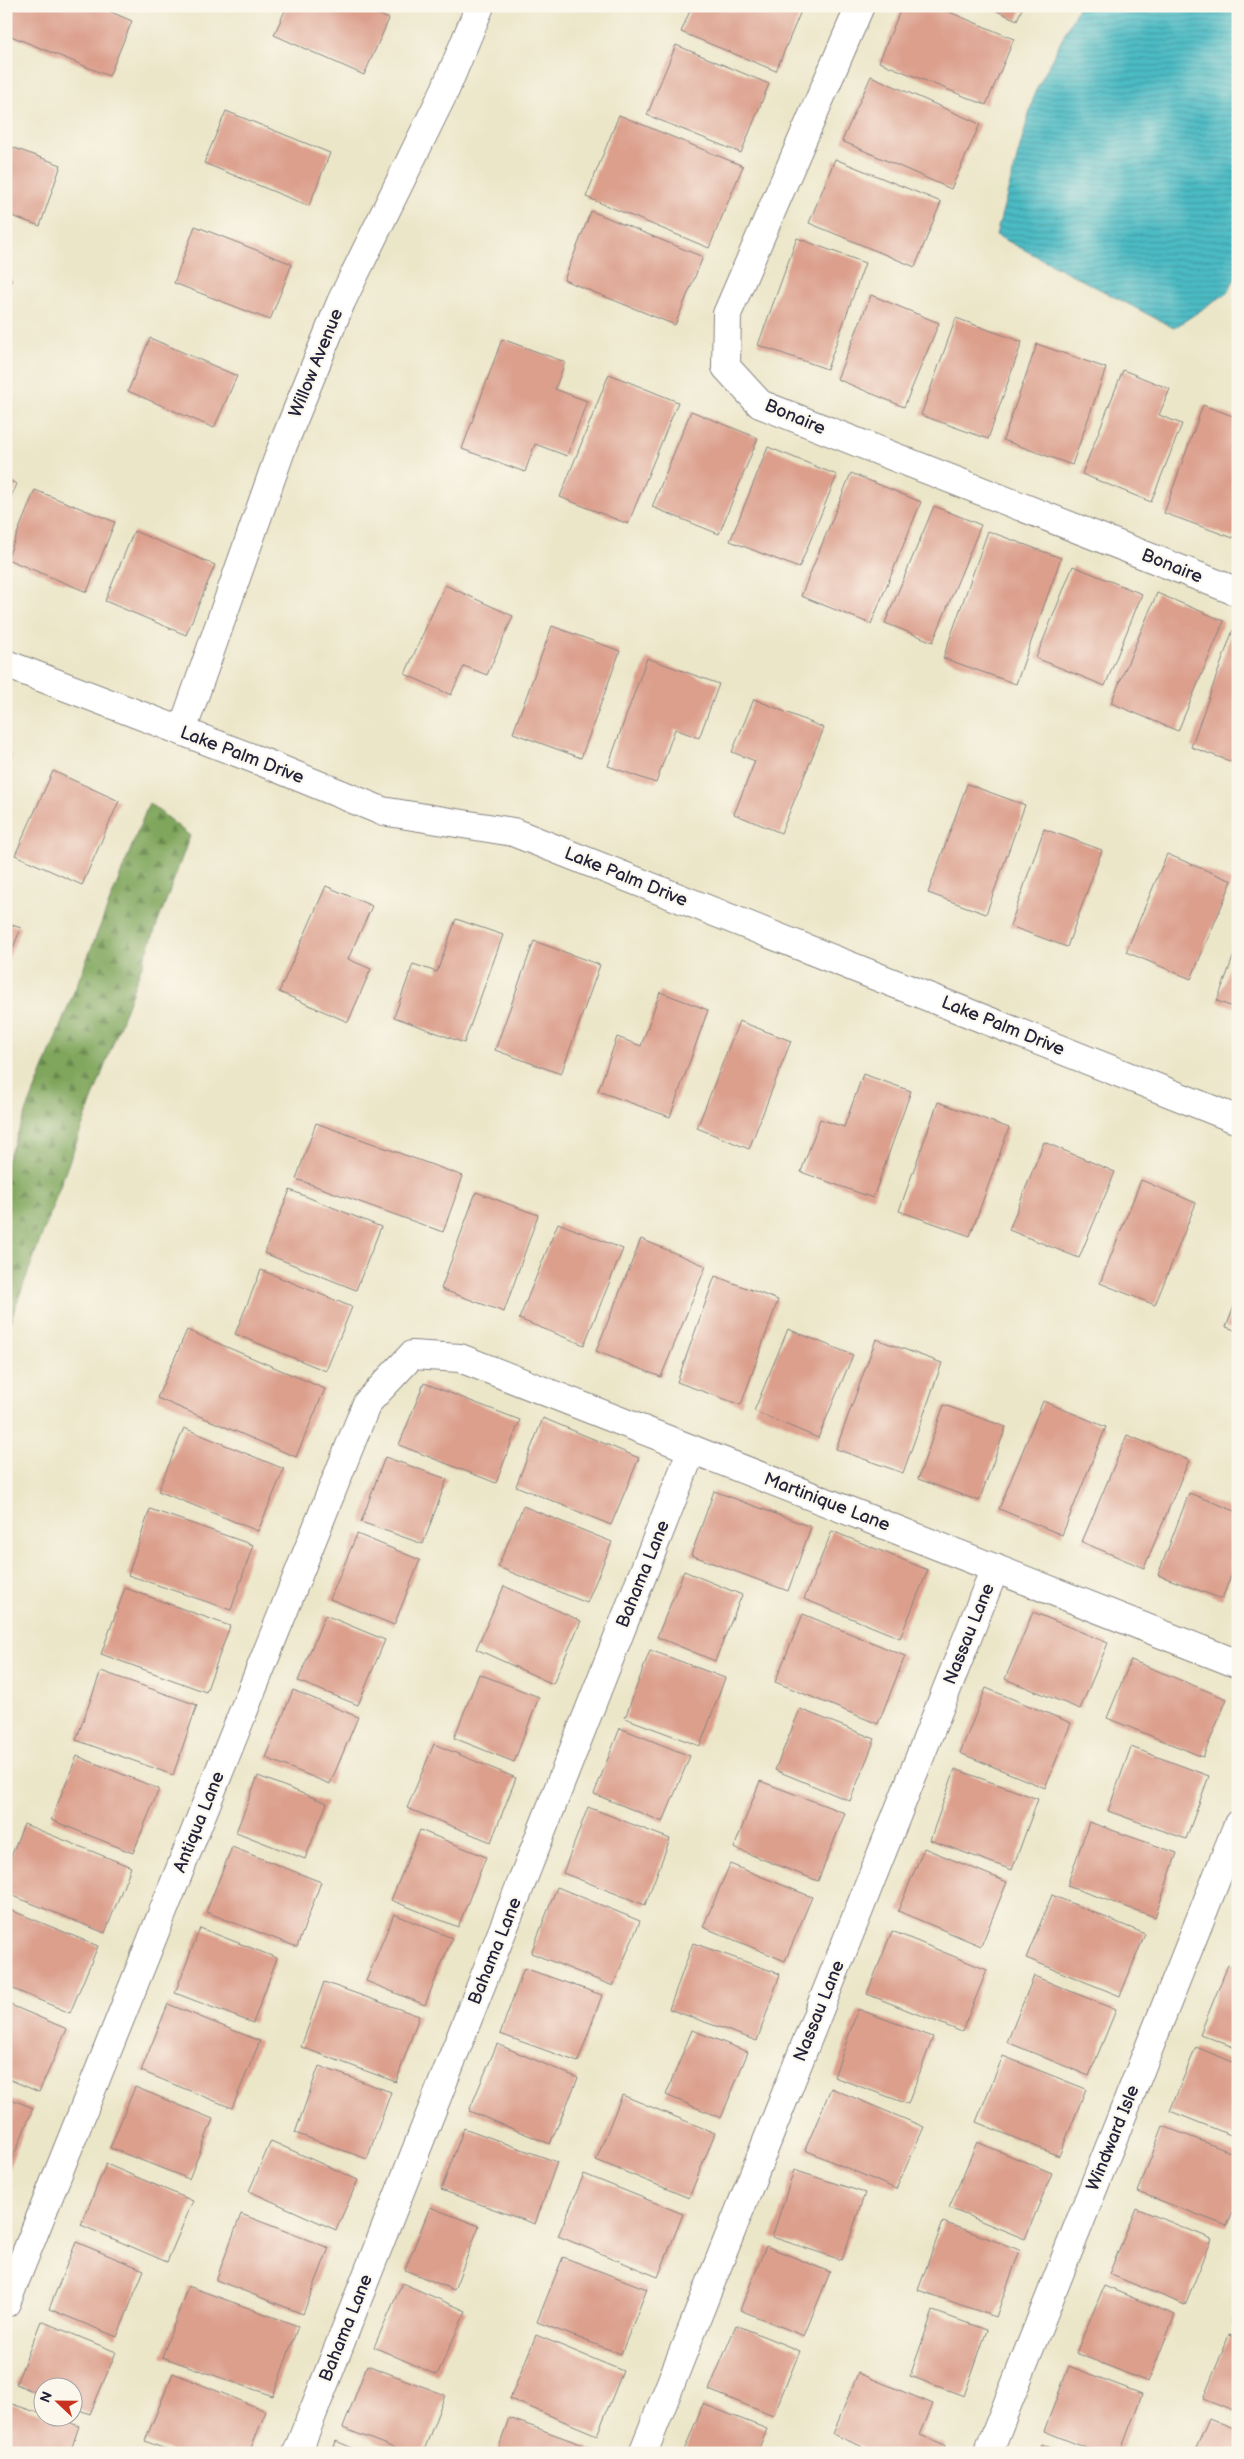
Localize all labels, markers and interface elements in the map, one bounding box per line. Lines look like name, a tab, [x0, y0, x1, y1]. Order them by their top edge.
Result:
street label: Willow Avenue	[285, 305, 347, 420]
street label: Bonaire	[761, 395, 829, 439]
street label: Bonaire	[1138, 544, 1206, 588]
street label: Lake Palm Drive	[177, 722, 307, 788]
street label: Lake Palm Drive	[561, 843, 691, 911]
street label: Lake Palm Drive	[938, 992, 1068, 1060]
street label: Martinique Lane	[761, 1468, 893, 1536]
street label: Bahama Lane	[612, 1517, 674, 1631]
street label: Nassau Lane	[939, 1580, 999, 1688]
street label: Antiqua Lane	[169, 1768, 229, 1876]
street label: Bahama Lane	[464, 1894, 526, 2008]
street label: Nassau Lane	[789, 1957, 849, 2065]
street label: Windward Isle	[1082, 2082, 1144, 2194]
street label: Bahama Lane	[315, 2271, 377, 2385]
north arrow	[32, 2376, 82, 2426]
text: N	[37, 2389, 56, 2405]

